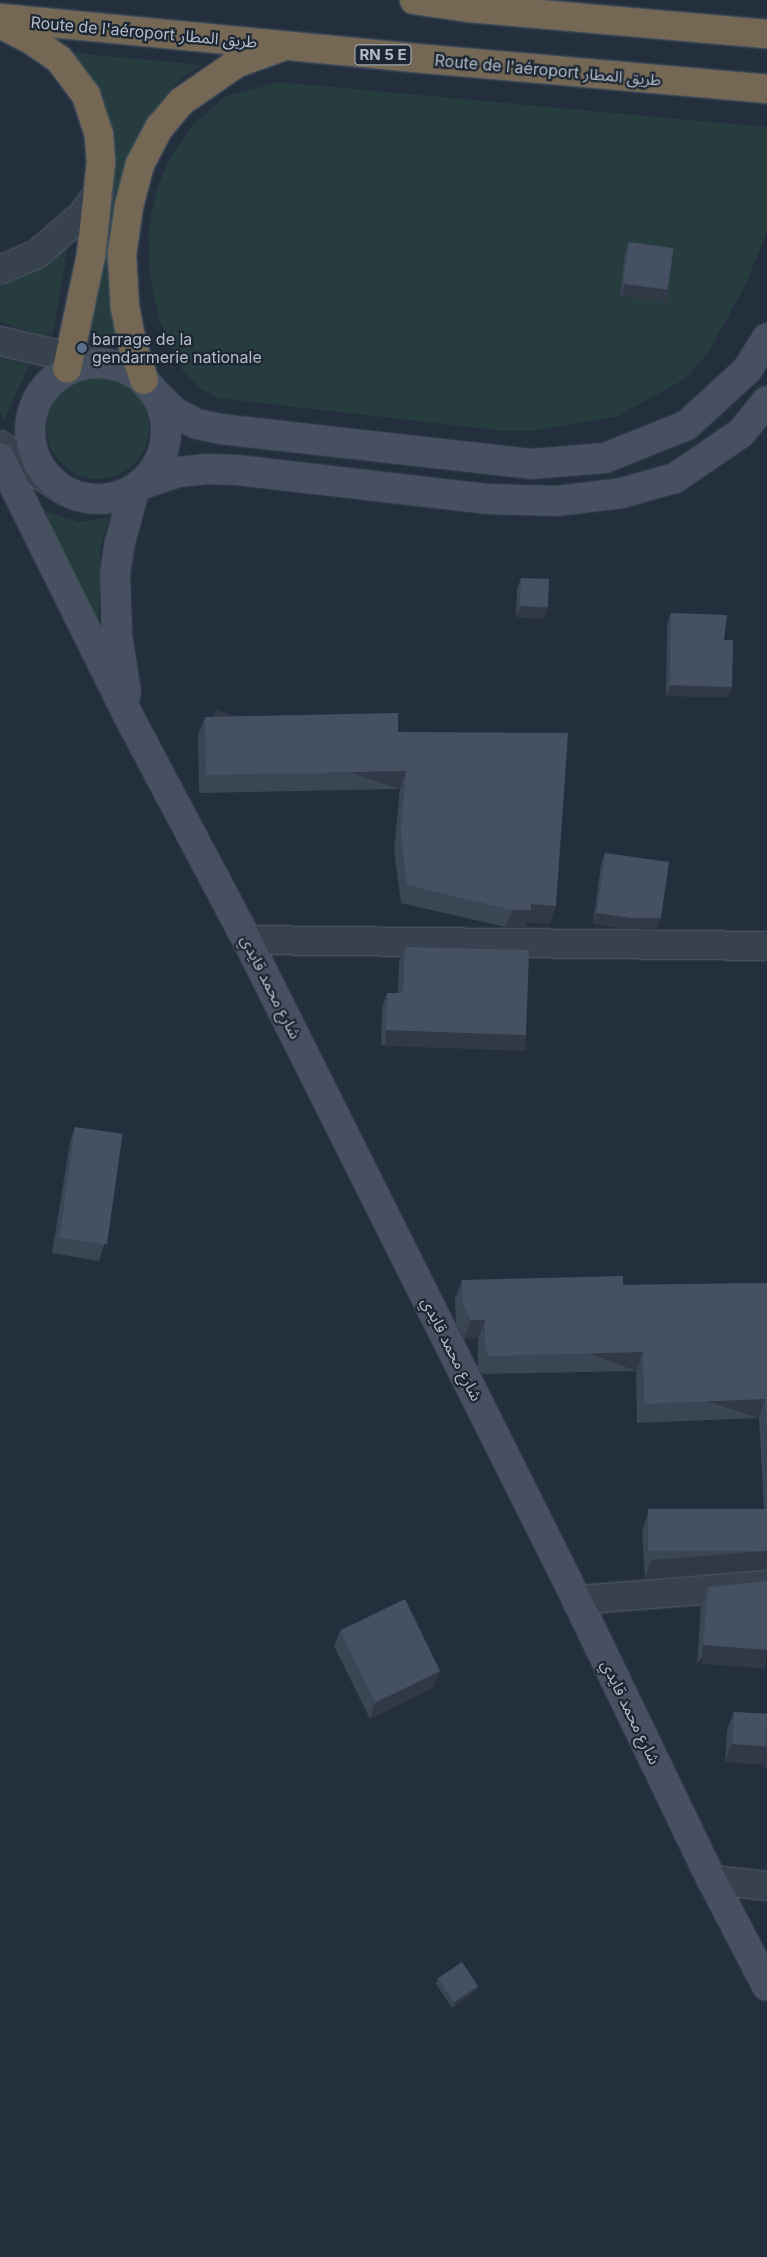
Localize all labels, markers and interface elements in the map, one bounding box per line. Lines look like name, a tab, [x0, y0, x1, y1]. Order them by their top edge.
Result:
street label: Route de l'aéroport طريق المطار	[30, 13, 258, 51]
road number: RN 5 E	[354, 42, 412, 68]
street label: Route de l'aéroport طريق المطار	[434, 51, 662, 89]
place label: barrage de la gendarmerie nationale	[92, 329, 262, 367]
marker: barrage de la gendarmerie nationale	[76, 342, 88, 354]
street label: شارع محمد قايدي	[237, 932, 305, 1042]
street label: شارع محمد قايدي	[418, 1294, 486, 1404]
street label: شارع محمد قايدي	[597, 1657, 665, 1767]

